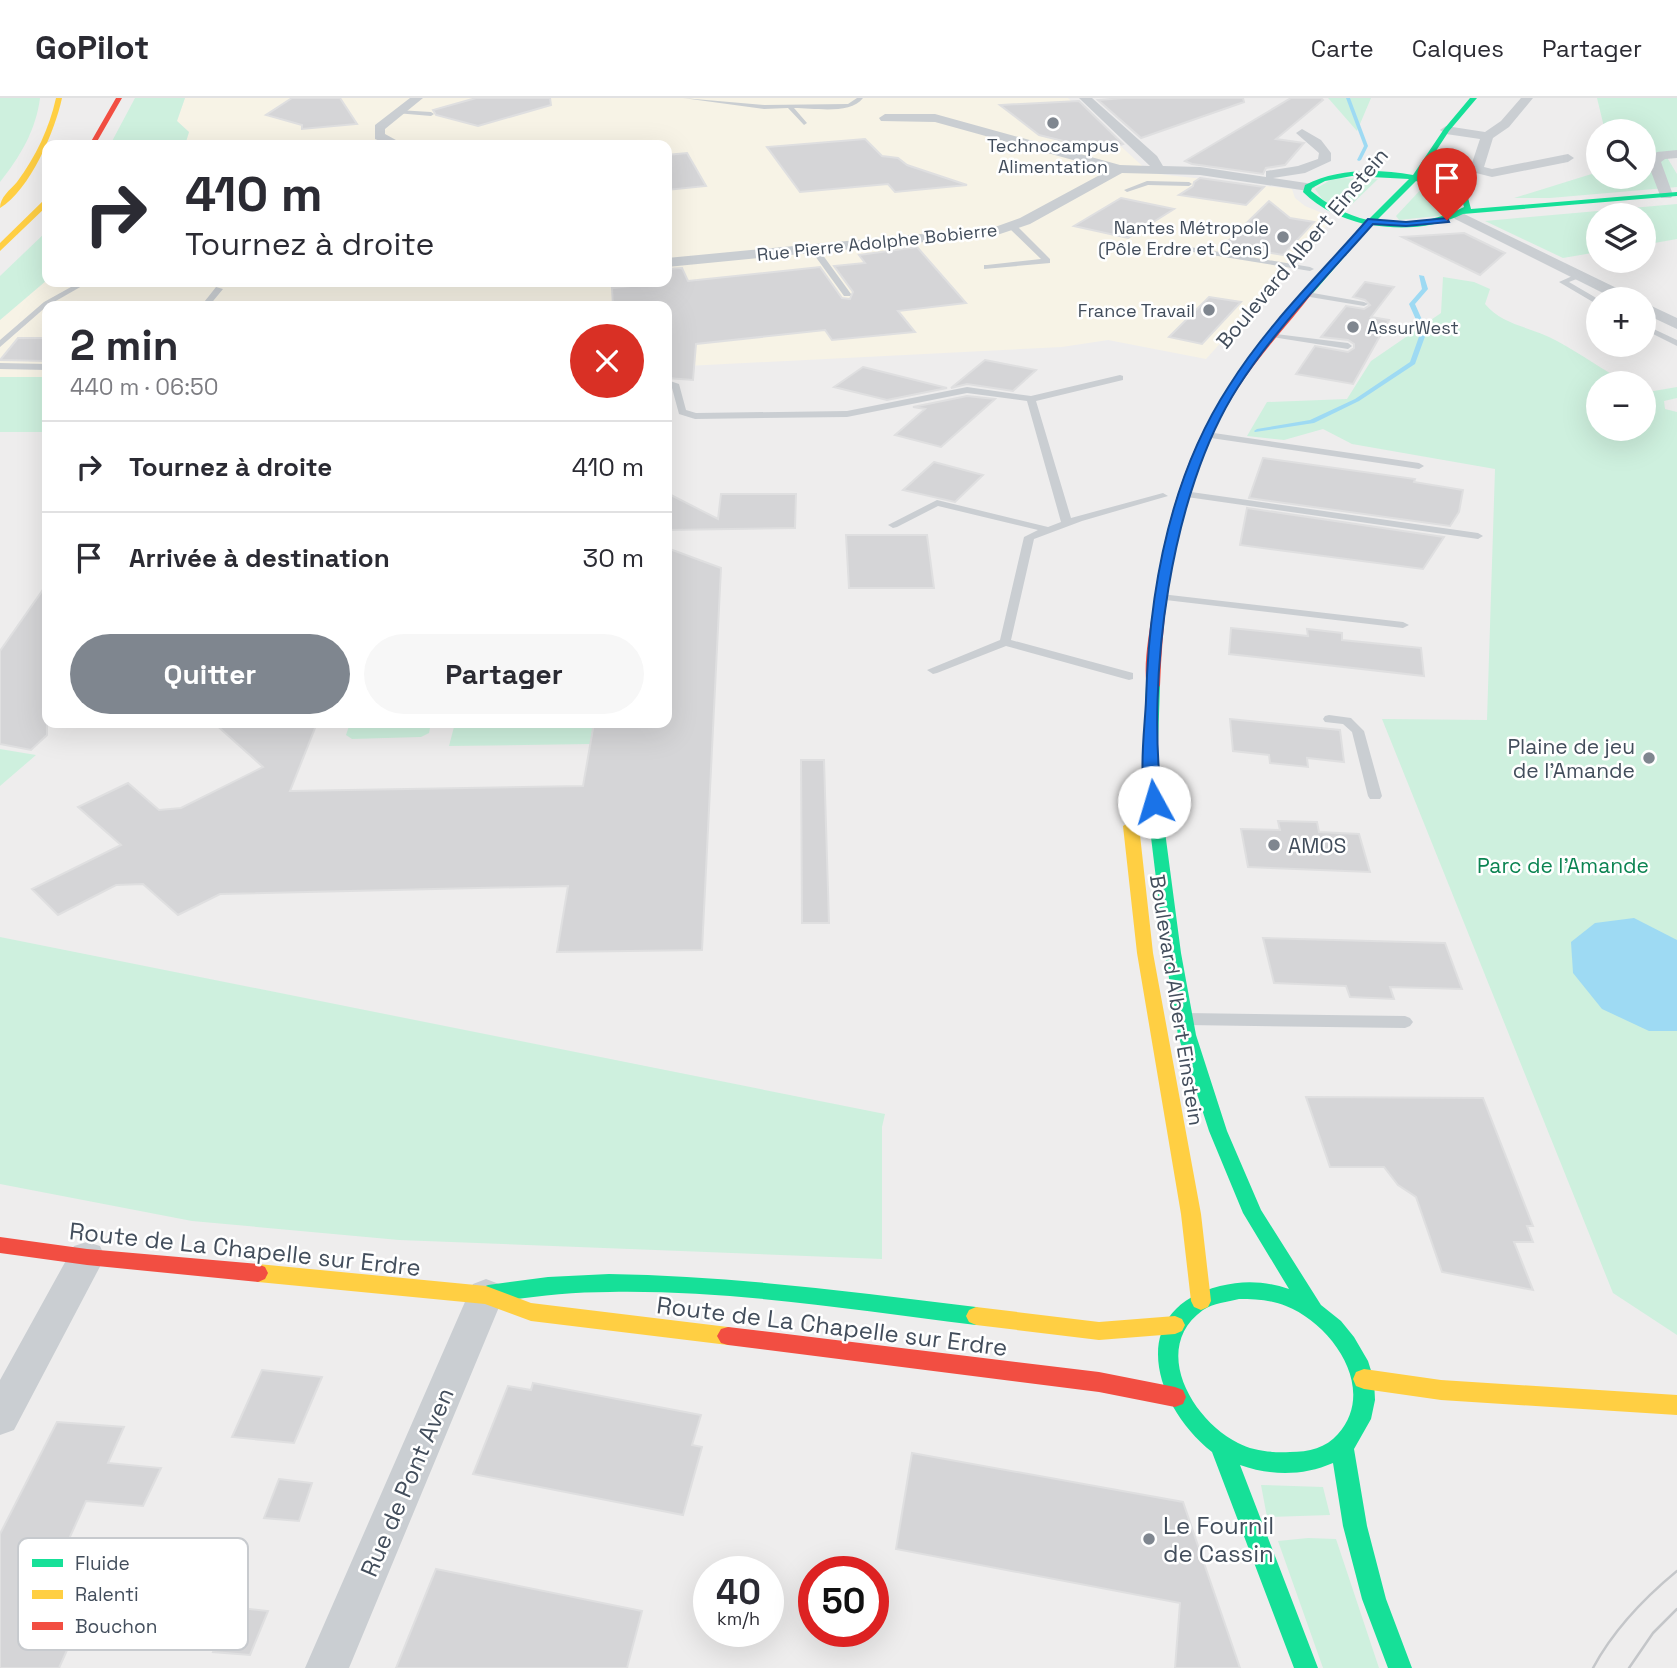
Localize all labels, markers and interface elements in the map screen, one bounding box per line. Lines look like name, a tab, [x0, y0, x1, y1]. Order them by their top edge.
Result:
text: GoPilot	[35, 27, 149, 69]
text: Carte	[1311, 33, 1374, 64]
text: Calques	[1412, 33, 1504, 64]
text: Partager	[1542, 33, 1642, 64]
marker: Technocampus Alimentation	[1045, 115, 1061, 131]
map controls	[1586, 119, 1656, 441]
button: search	[1586, 119, 1656, 189]
place label: Technocampus Alimentation	[987, 134, 1119, 178]
street label: Boulevard Albert Einstein	[1210, 142, 1394, 354]
pin	[1417, 148, 1477, 220]
icon: arrive	[1428, 159, 1466, 197]
text: 410 m	[185, 163, 323, 225]
icon: right	[70, 168, 161, 259]
button: layers	[1586, 203, 1656, 273]
place label: Nantes Métropole (Pôle Erdre et Cens)	[1098, 216, 1269, 260]
street label: Rue Pierre Adolphe Bobierre	[756, 218, 998, 266]
text: Tournez à droite	[185, 224, 434, 264]
marker: Nantes Métropole (Pôle Erdre et Cens)	[1275, 229, 1291, 245]
button: +	[1586, 287, 1656, 357]
place label: France Travail	[1078, 299, 1195, 322]
marker: France Travail	[1201, 302, 1217, 318]
place label: AssurWest	[1367, 316, 1459, 339]
text: 2 min	[70, 319, 179, 372]
marker: AssurWest	[1345, 319, 1361, 335]
button: close	[570, 324, 644, 398]
button: −	[1586, 371, 1656, 441]
text: 440 m · 06:50	[70, 372, 218, 402]
icon: right	[70, 448, 108, 486]
text: Tournez à droite	[129, 450, 332, 484]
text: 410 m	[572, 450, 644, 484]
icon: arrive	[70, 539, 108, 577]
text: Arrivée à destination	[129, 541, 390, 575]
text: 30 m	[583, 541, 644, 575]
button: Quitter	[70, 634, 350, 714]
button: Partager	[364, 634, 644, 714]
place label: Plaine de jeu de l'Amande	[1507, 733, 1635, 784]
marker: Plaine de jeu de l'Amande	[1641, 750, 1657, 766]
position arrow	[1117, 765, 1191, 839]
place label: AMOS	[1288, 832, 1346, 859]
marker: AMOS	[1266, 837, 1282, 853]
park label: Parc de l'Amande	[1477, 852, 1649, 879]
street label: Boulevard Albert Einstein	[1144, 873, 1210, 1127]
street label: Route de La Chapelle sur Erdre	[68, 1215, 422, 1283]
street label: Route de La Chapelle sur Erdre	[655, 1289, 1009, 1363]
street label: Rue de Pont Aven	[353, 1383, 461, 1581]
place label: Le Fournil de Cassin	[1163, 1510, 1274, 1569]
marker: Le Fournil de Cassin	[1141, 1531, 1157, 1547]
legend	[18, 1538, 248, 1650]
text: Fluide	[75, 1551, 130, 1576]
speed limit sign: 50	[798, 1556, 889, 1647]
text: 40	[716, 1570, 761, 1614]
text: Ralenti	[75, 1582, 139, 1607]
text: km/h	[717, 1607, 760, 1630]
text: Bouchon	[75, 1614, 157, 1639]

